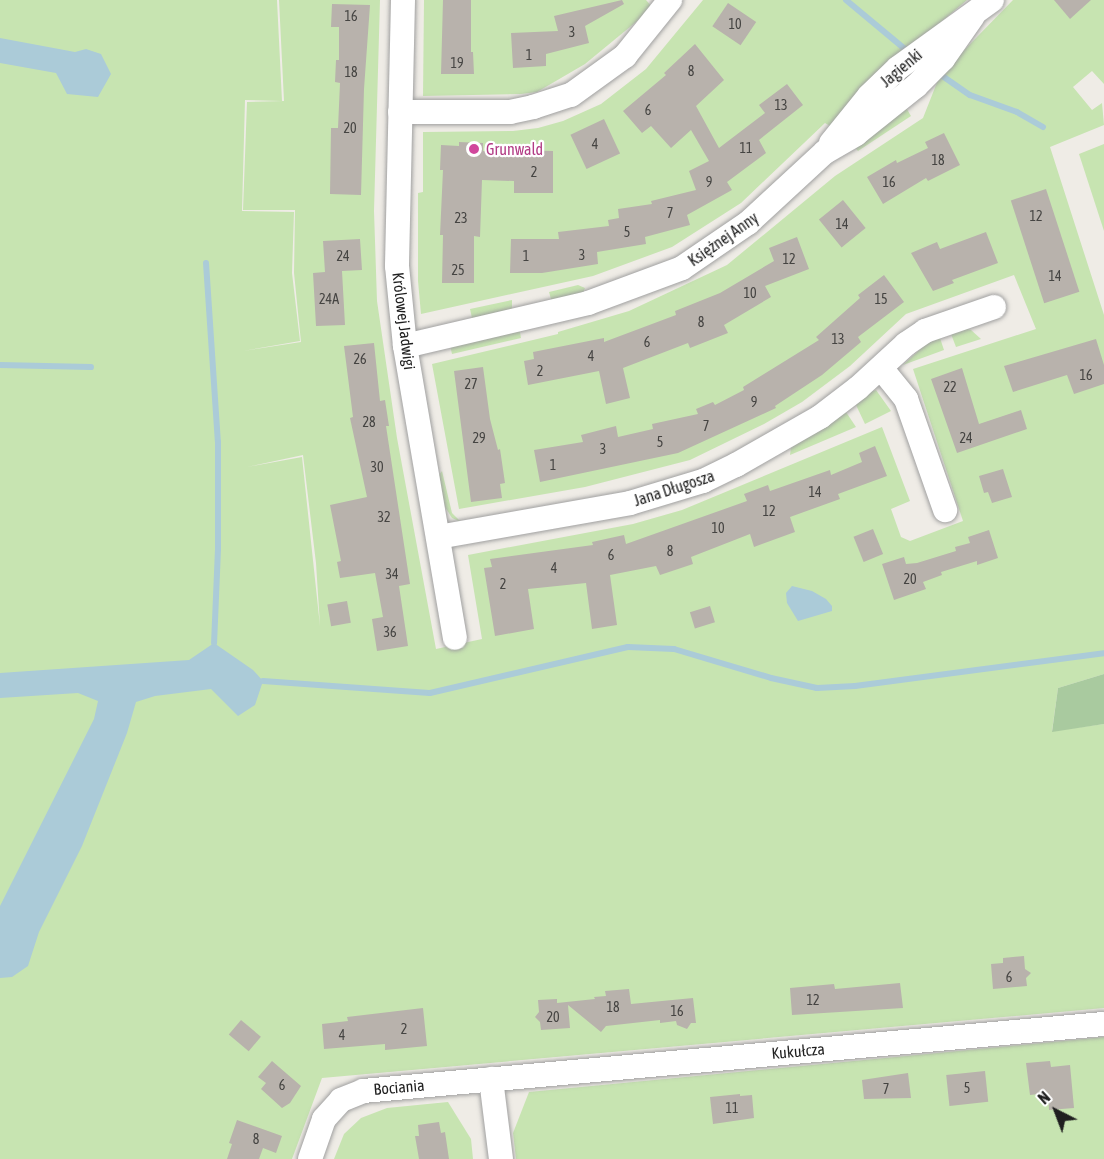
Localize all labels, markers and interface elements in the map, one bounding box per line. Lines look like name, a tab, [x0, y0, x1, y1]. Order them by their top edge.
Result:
house number: 16	[344, 8, 358, 24]
house number: 10	[728, 16, 742, 32]
house number: 3	[569, 24, 575, 40]
street label: Jagienki	[876, 45, 926, 91]
house number: 1	[526, 47, 532, 63]
house number: 19	[450, 55, 464, 71]
house number: 8	[688, 63, 694, 79]
house number: 18	[344, 64, 358, 80]
house number: 13	[774, 97, 788, 113]
house number: 6	[645, 102, 651, 118]
house number: 20	[343, 120, 357, 136]
house number: 4	[592, 136, 598, 152]
place label: Grunwald	[486, 139, 543, 159]
house number: 11	[739, 140, 753, 156]
marker: Grunwald	[467, 142, 481, 156]
house number: 18	[931, 152, 945, 168]
house number: 2	[531, 164, 537, 180]
house number: 9	[706, 174, 712, 190]
house number: 16	[882, 174, 896, 190]
house number: 7	[667, 205, 673, 221]
street label: Księżnej Anny	[684, 208, 762, 270]
house number: 12	[1029, 208, 1043, 224]
house number: 23	[454, 210, 468, 226]
house number: 14	[835, 216, 849, 232]
house number: 5	[624, 224, 630, 240]
house number: 3	[579, 247, 585, 263]
house number: 24	[336, 248, 350, 264]
house number: 1	[523, 248, 529, 264]
house number: 12	[782, 251, 796, 267]
house number: 25	[451, 262, 465, 278]
house number: 14	[1048, 268, 1062, 284]
street label: Królowej Jadwigi	[389, 271, 419, 371]
house number: 10	[743, 285, 757, 301]
house number: 24A	[319, 291, 339, 307]
house number: 15	[874, 291, 888, 307]
house number: 8	[698, 314, 704, 330]
house number: 13	[831, 331, 845, 347]
house number: 6	[644, 334, 650, 350]
house number: 4	[588, 348, 594, 364]
house number: 26	[353, 351, 367, 367]
house number: 2	[537, 363, 543, 379]
house number: 16	[1079, 367, 1093, 383]
house number: 27	[464, 376, 478, 392]
house number: 22	[943, 379, 957, 395]
house number: 9	[751, 394, 757, 410]
house number: 28	[362, 414, 376, 430]
house number: 7	[703, 418, 709, 434]
house number: 29	[472, 430, 486, 446]
house number: 24	[959, 430, 973, 446]
house number: 5	[657, 434, 663, 450]
house number: 3	[600, 441, 606, 457]
house number: 1	[550, 457, 556, 473]
house number: 30	[370, 459, 384, 475]
street label: Jana Długosza	[631, 466, 717, 510]
house number: 14	[808, 484, 822, 500]
house number: 12	[762, 503, 776, 519]
house number: 32	[377, 509, 391, 525]
house number: 10	[711, 520, 725, 536]
house number: 8	[667, 543, 673, 559]
house number: 6	[608, 547, 614, 563]
house number: 4	[551, 560, 557, 576]
house number: 34	[385, 566, 399, 582]
house number: 20	[903, 571, 917, 587]
house number: 2	[500, 576, 506, 592]
house number: 36	[383, 624, 397, 640]
house number: 6	[1006, 969, 1012, 985]
house number: 12	[806, 992, 820, 1008]
house number: 18	[606, 999, 620, 1015]
house number: 16	[670, 1003, 684, 1019]
house number: 20	[546, 1009, 560, 1025]
house number: 2	[401, 1021, 407, 1037]
house number: 4	[339, 1027, 345, 1043]
street label: Kukułcza	[771, 1039, 825, 1063]
street label: Bociania	[373, 1075, 425, 1099]
house number: 6	[279, 1077, 285, 1093]
house number: 5	[964, 1080, 970, 1096]
house number: 7	[883, 1081, 889, 1097]
north arrow	[1026, 1081, 1086, 1141]
text: N	[1034, 1088, 1053, 1107]
house number: 11	[725, 1100, 739, 1116]
house number: 8	[253, 1131, 259, 1147]

